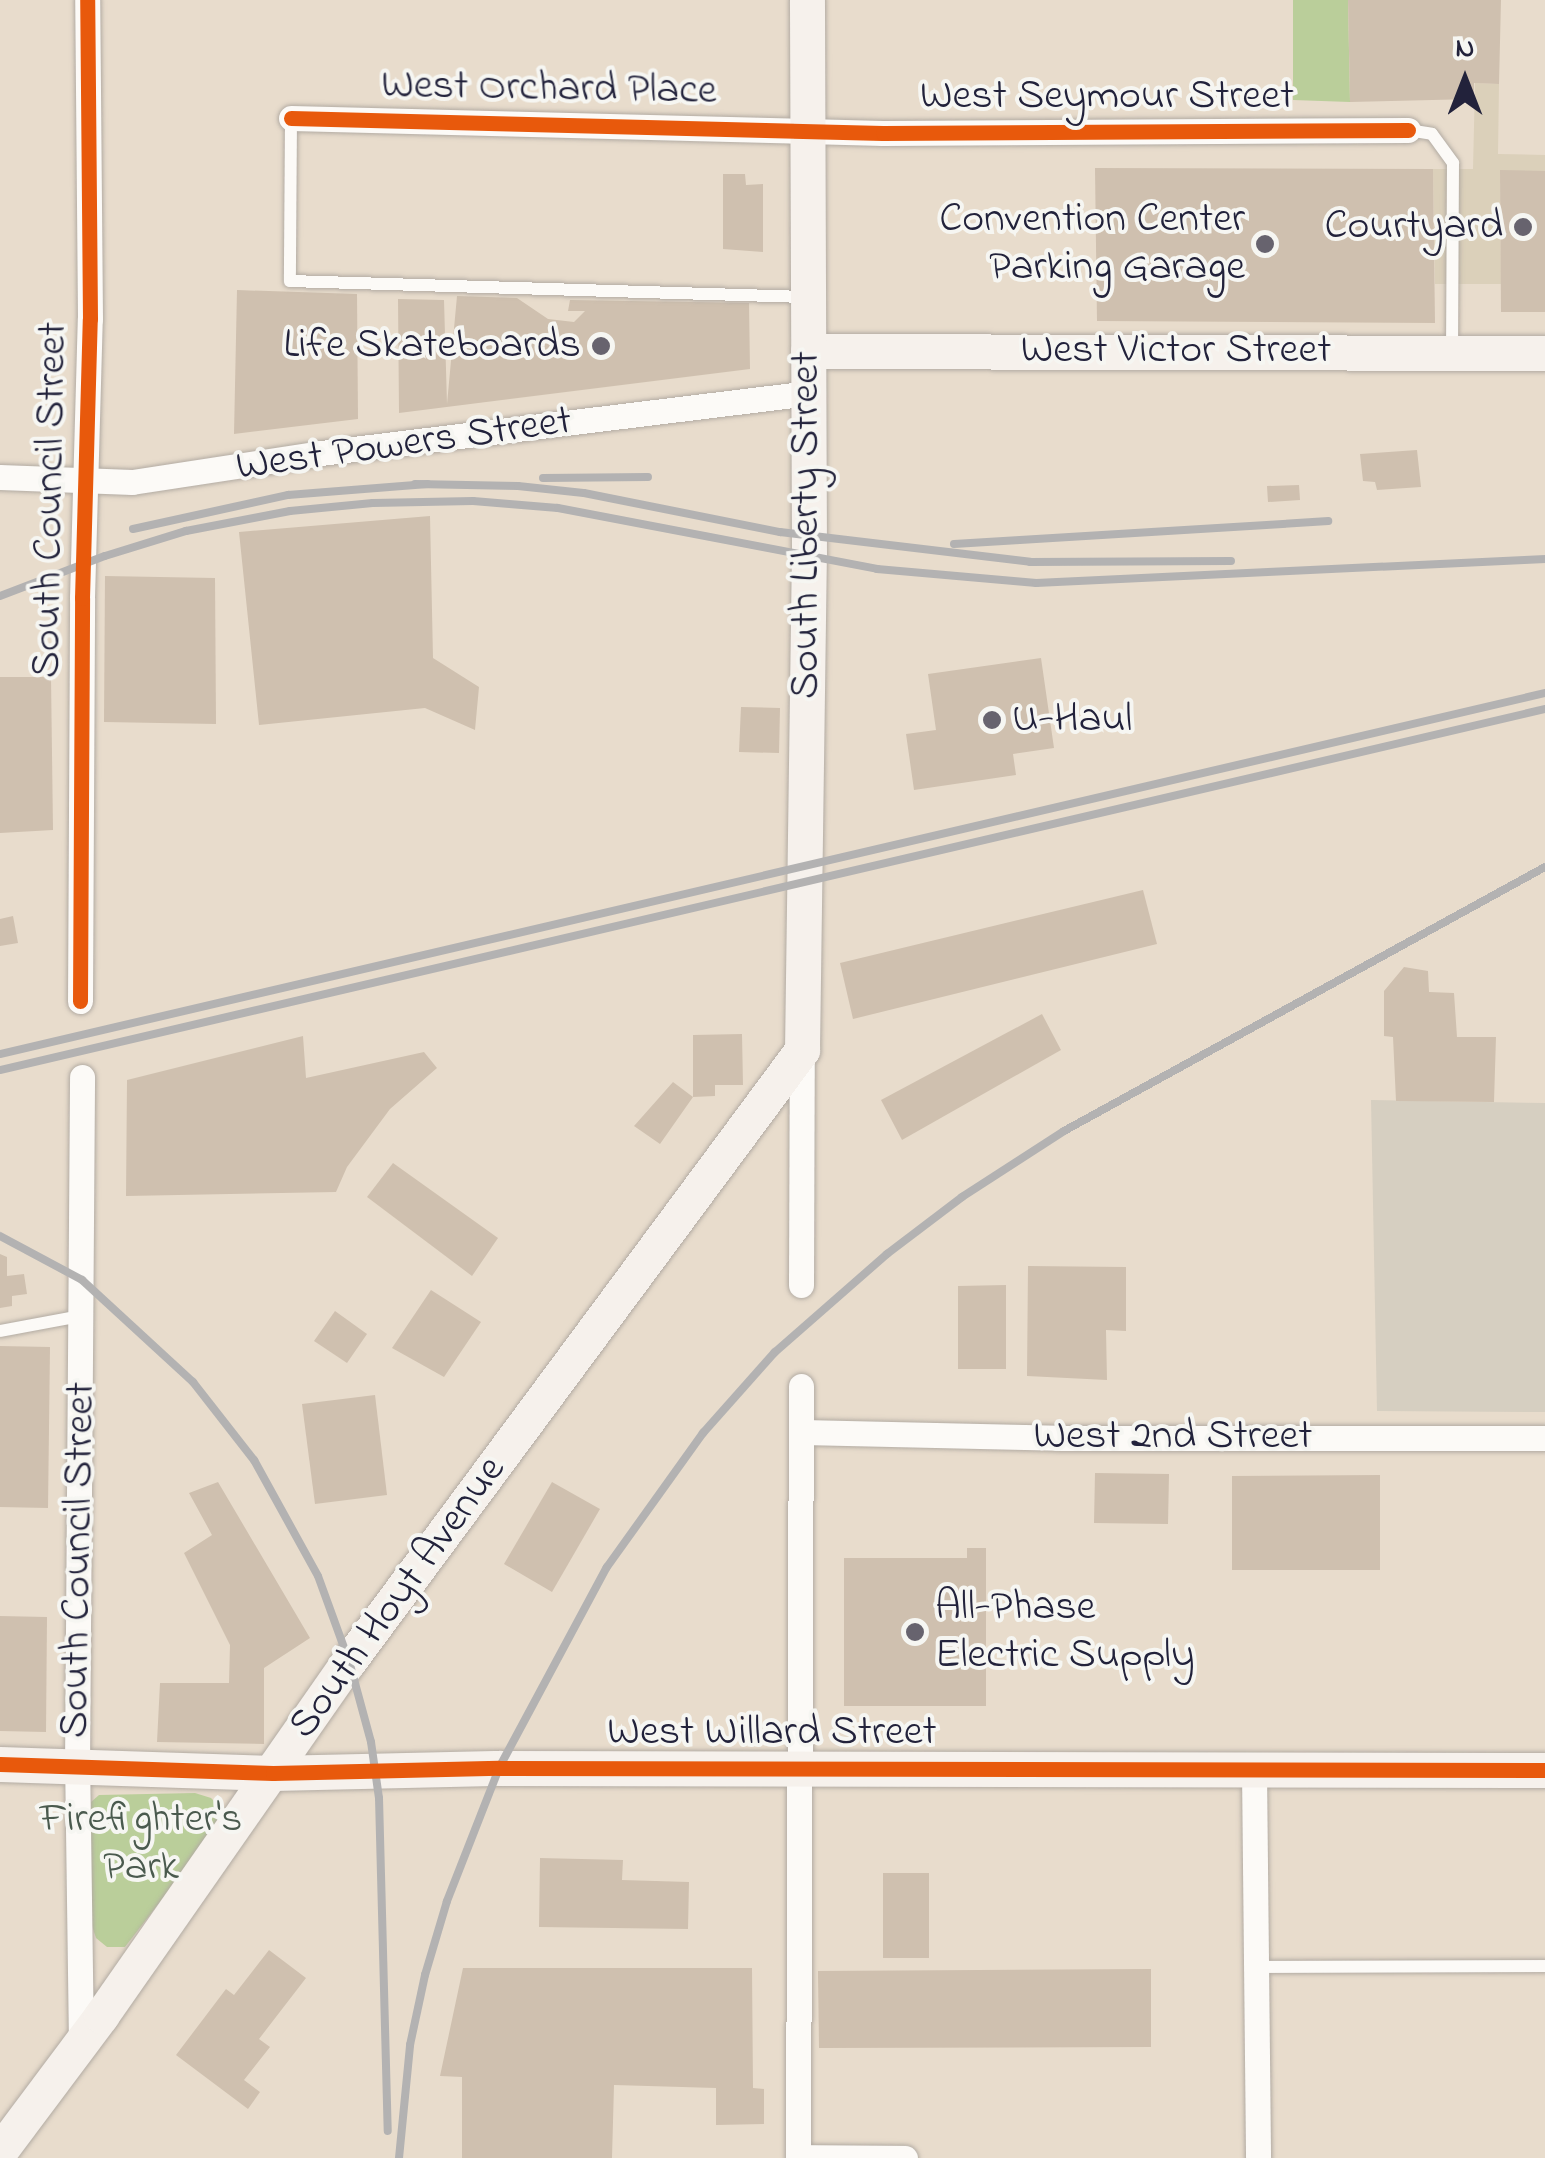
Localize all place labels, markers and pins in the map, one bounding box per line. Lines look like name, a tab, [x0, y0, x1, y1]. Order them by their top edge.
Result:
place label: Convention Center Parking Garage	[939, 195, 1245, 294]
place label: Courtyard	[1324, 202, 1503, 252]
marker: Courtyard	[1512, 216, 1534, 238]
marker: Convention Center Parking Garage	[1254, 233, 1276, 255]
place label: Life Skateboards	[283, 321, 581, 371]
marker: Life Skateboards	[590, 335, 612, 357]
place label: U-Haul	[1012, 695, 1132, 745]
marker: U-Haul	[981, 709, 1003, 731]
place label: All-Phase Electric Supply	[935, 1583, 1195, 1682]
marker: All-Phase Electric Supply	[904, 1621, 926, 1643]

